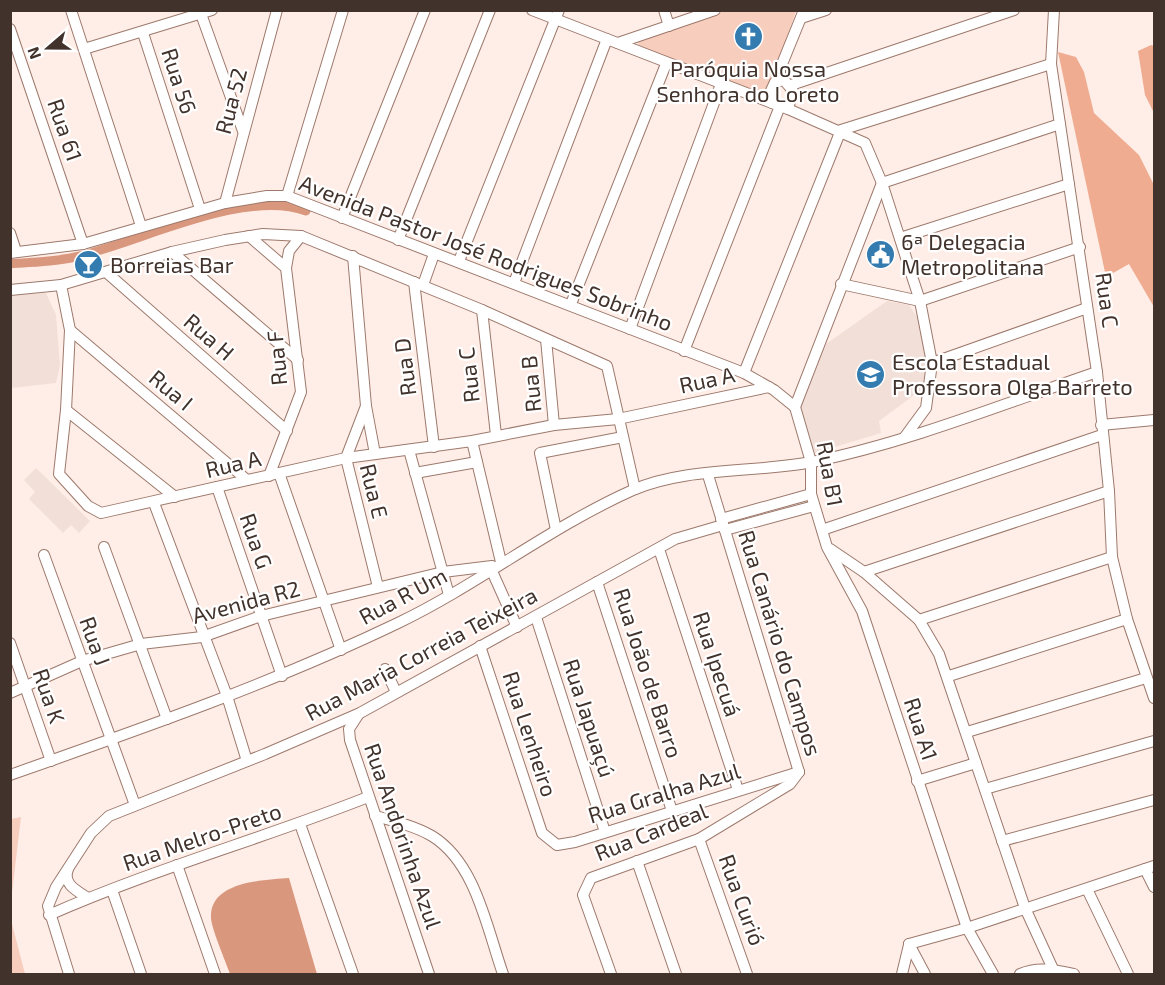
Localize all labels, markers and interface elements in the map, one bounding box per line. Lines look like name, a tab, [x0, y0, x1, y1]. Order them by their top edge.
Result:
north arrow	[18, 18, 78, 78]
church icon: Paróquia Nossa Senhora do Loreto	[732, 21, 764, 53]
text: N	[23, 45, 44, 62]
street label: Rua 56	[157, 45, 203, 117]
place label: Paróquia Nossa Senhora do Loreto	[656, 55, 840, 106]
street label: Rua 52	[209, 65, 251, 137]
street label: Rua 61	[43, 95, 89, 164]
street label: Avenida Pastor José Rodrigues Sobrinho	[296, 169, 677, 335]
place label: 6ª Delegacia Metropolitana	[901, 228, 1044, 279]
public building icon: 6ª Delegacia Metropolitana	[864, 239, 896, 271]
bar icon: Borreias Bar	[73, 249, 105, 281]
place label: Borreias Bar	[110, 251, 234, 277]
street label: Rua C	[1091, 270, 1125, 329]
street label: Rua H	[179, 307, 240, 365]
street label: Rua F	[261, 329, 291, 387]
street label: Rua D	[388, 337, 420, 397]
street label: Rua C	[452, 346, 484, 404]
place label: Escola Estadual Professora Olga Barreto	[892, 348, 1133, 399]
street label: Rua B	[515, 355, 545, 413]
school or university icon: Escola Estadual Professora Olga Barreto	[855, 359, 887, 391]
street label: Rua A	[677, 360, 737, 398]
street label: Rua I	[145, 364, 199, 415]
street label: Rua B1	[812, 439, 849, 508]
street label: Rua A	[202, 444, 263, 482]
street label: Rua E	[356, 461, 394, 521]
street label: Rua G	[235, 510, 279, 572]
street label: Rua Canário do Campos	[734, 527, 828, 759]
street label: Rua R Um	[354, 561, 451, 629]
street label: Avenida R2	[189, 574, 302, 628]
street label: Rua Maria Correia Teixeira	[300, 581, 541, 725]
street label: Rua João de Barro	[609, 584, 689, 761]
street label: Rua Ipecuá	[689, 608, 747, 719]
street label: Rua J	[75, 613, 117, 669]
street label: Rua Japuaçú	[557, 655, 621, 781]
street label: Rua K	[29, 665, 71, 726]
street label: Rua Lenheiro	[498, 668, 563, 800]
street label: Rua A1	[900, 694, 944, 763]
street label: Rua Andorinha Azul	[360, 740, 448, 932]
street label: Rua Gralha Azul	[585, 756, 743, 828]
street label: Rua Cardeal	[590, 796, 711, 865]
street label: Rua Melro-Preto	[119, 797, 284, 875]
street label: Rua Curió	[714, 851, 771, 949]

